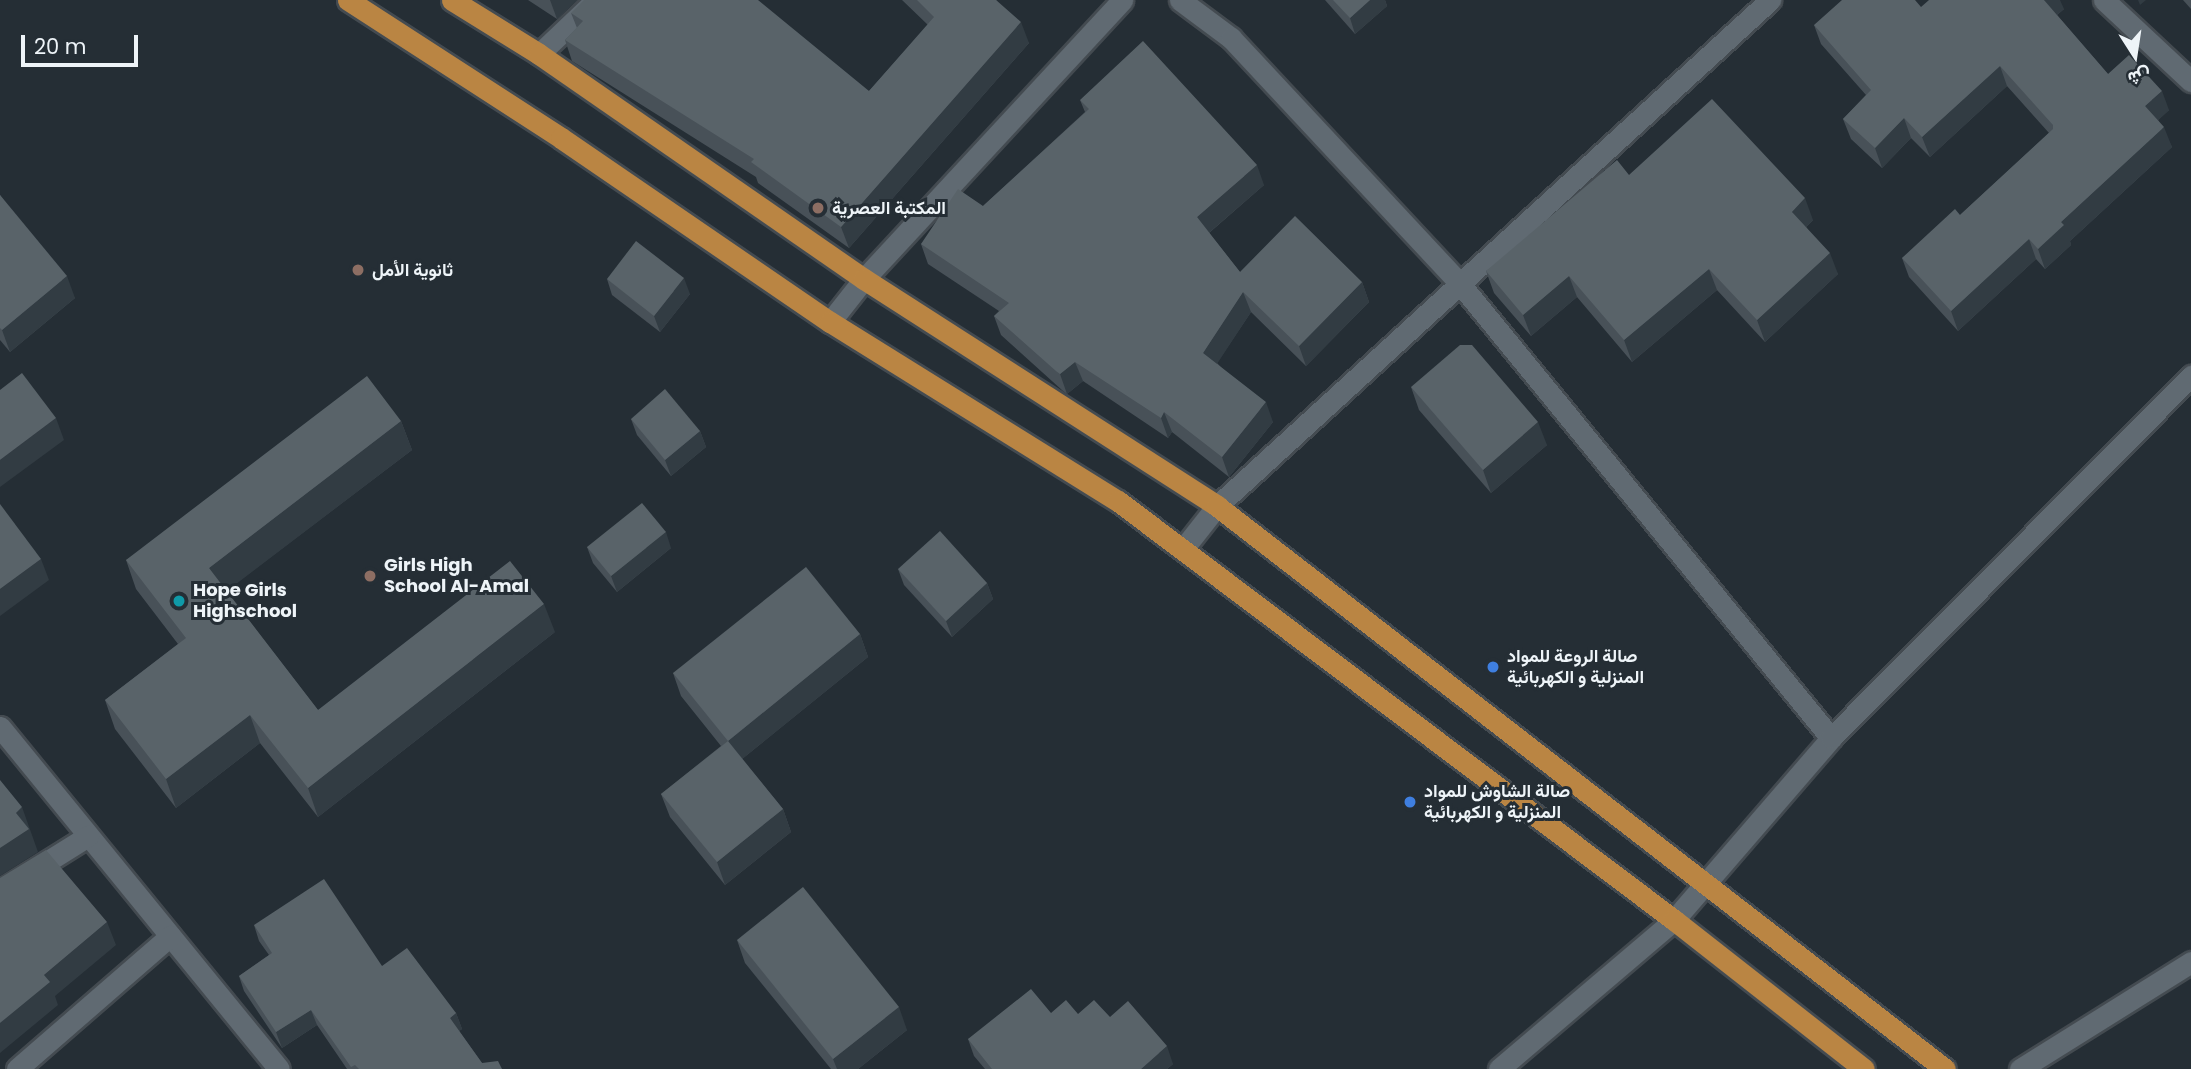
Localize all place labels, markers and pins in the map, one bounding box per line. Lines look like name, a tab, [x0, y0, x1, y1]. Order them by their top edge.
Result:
place label: المكتبة العصرية	[832, 197, 946, 219]
marker: المكتبة العصرية	[810, 200, 826, 216]
place label: ثانوية الأمل	[372, 259, 453, 281]
marker: ثانوية الأمل	[350, 262, 366, 278]
place label: Girls High School Al-Amal	[384, 555, 529, 598]
marker: Girls High School Al-Amal	[362, 568, 378, 584]
place label: Hope Girls Highschool	[193, 580, 297, 622]
marker: Hope Girls Highschool	[171, 593, 187, 609]
place label: صالة الروعة للمواد المنزلية و الكهربائية	[1507, 646, 1644, 688]
marker: صالة الروعة للمواد المنزلية و الكهربائية	[1485, 659, 1501, 675]
place label: صالة الشاوش للمواد المنزلية و الكهربائية	[1424, 781, 1570, 824]
marker: صالة الشاوش للمواد المنزلية و الكهربائية	[1402, 794, 1418, 810]

